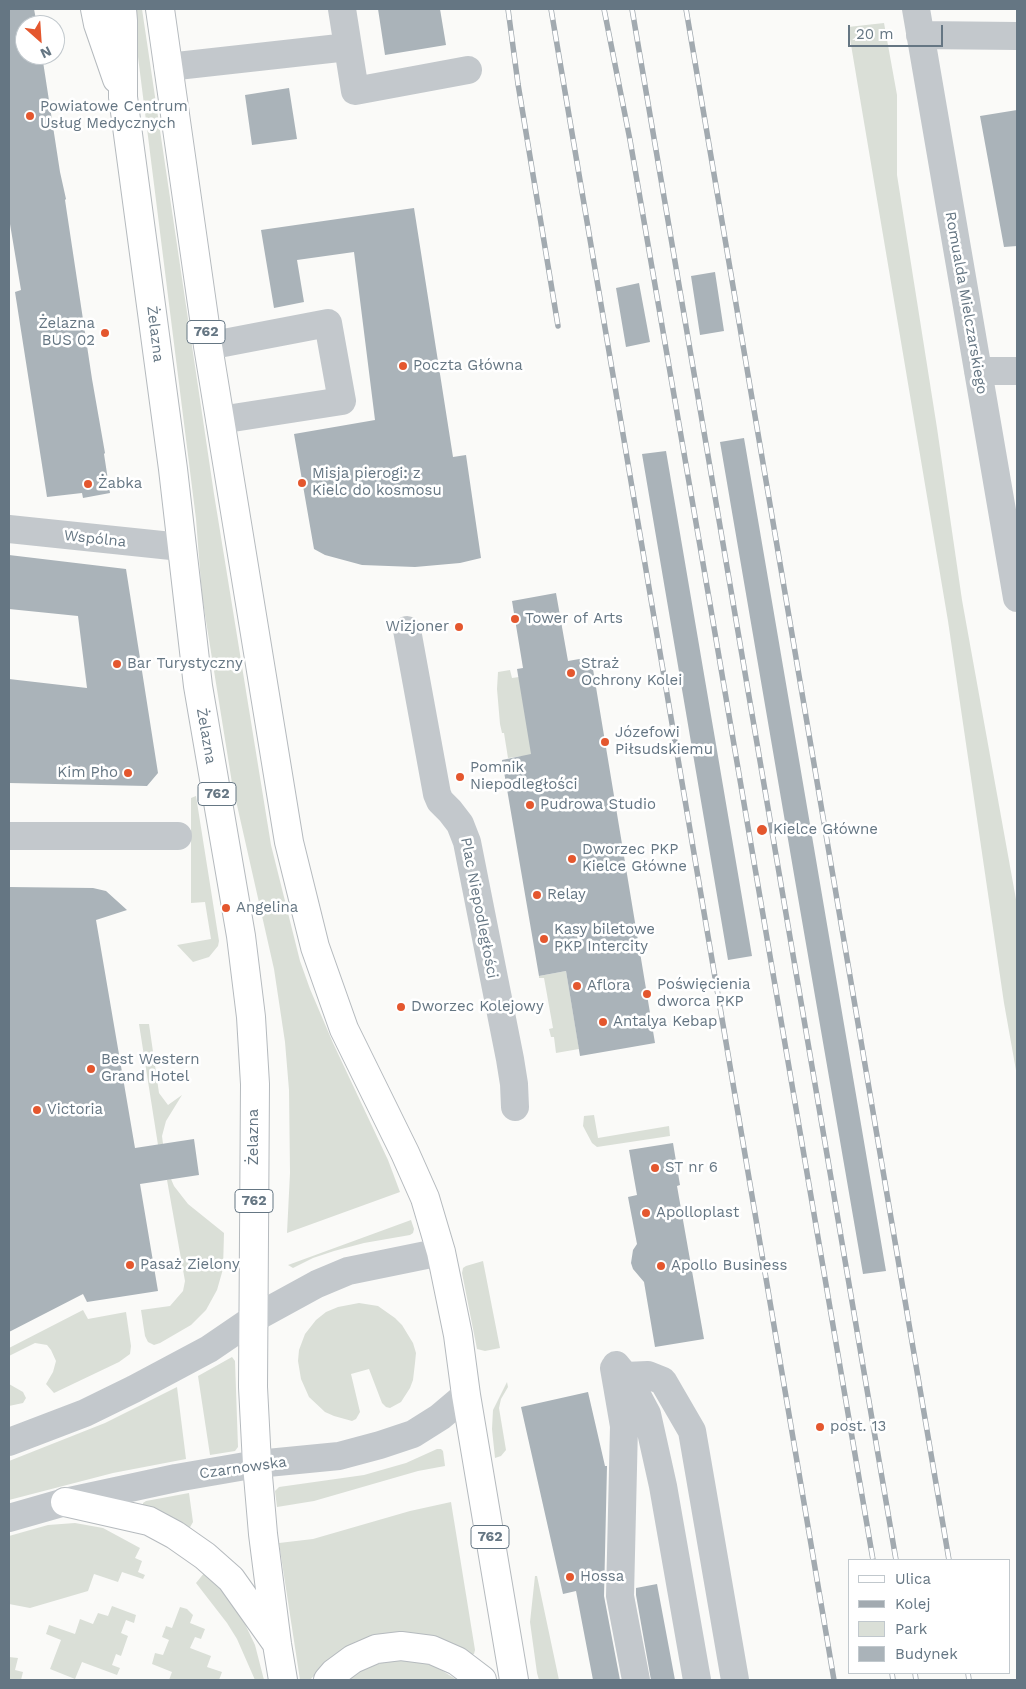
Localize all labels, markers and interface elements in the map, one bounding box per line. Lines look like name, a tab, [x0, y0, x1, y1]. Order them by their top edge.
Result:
north arrow	[15, 15, 65, 65]
scale bar	[851, 15, 946, 47]
text: 20 m	[856, 25, 894, 43]
text: N	[38, 43, 54, 62]
place label: Powiatowe Centrum Usług Medycznych	[40, 98, 188, 133]
marker: Powiatowe Centrum Usług Medycznych	[24, 110, 36, 122]
street label: Romualda Mielczarskiego	[941, 210, 991, 396]
street label: Żelazna	[143, 305, 167, 363]
place label: Żelazna BUS 02	[38, 315, 95, 350]
road number: 762	[187, 321, 225, 344]
marker: Żelazna BUS 02	[99, 327, 111, 339]
place label: Poczta Główna	[413, 357, 523, 375]
marker: Poczta Główna	[397, 360, 409, 372]
place label: Misja pierogi: z Kielc do kosmosu	[312, 465, 442, 500]
place label: Żabka	[98, 475, 142, 493]
marker: Misja pierogi: z Kielc do kosmosu	[296, 477, 308, 489]
marker: Żabka	[82, 478, 94, 490]
street label: Wspólna	[63, 527, 127, 551]
place label: Tower of Arts	[525, 610, 623, 628]
marker: Tower of Arts	[509, 613, 521, 625]
place label: Wizjoner	[386, 618, 449, 636]
marker: Wizjoner	[453, 621, 465, 633]
place label: Bar Turystyczny	[127, 655, 243, 673]
place label: Straż Ochrony Kolei	[581, 655, 682, 690]
marker: Bar Turystyczny	[111, 658, 123, 670]
marker: Straż Ochrony Kolei	[565, 667, 577, 679]
street label: Żelazna	[192, 707, 220, 765]
place label: Józefowi Piłsudskiemu	[615, 724, 713, 759]
marker: Józefowi Piłsudskiemu	[599, 736, 611, 748]
place label: Pomnik Niepodległości	[470, 759, 578, 794]
place label: Kim Pho	[57, 764, 118, 782]
marker: Kim Pho	[122, 767, 134, 779]
marker: Pomnik Niepodległości	[454, 771, 466, 783]
road number: 762	[198, 782, 236, 806]
place label: Pudrowa Studio	[540, 796, 656, 814]
marker: Pudrowa Studio	[524, 799, 536, 811]
place label: Kielce Główne	[773, 821, 878, 839]
marker: Kielce Główne	[755, 823, 769, 837]
street label: Plac Niepodległości	[456, 836, 502, 980]
place label: Dworzec PKP Kielce Główne	[582, 841, 687, 876]
marker: Dworzec PKP Kielce Główne	[566, 853, 578, 865]
place label: Relay	[547, 886, 586, 904]
marker: Relay	[531, 889, 543, 901]
place label: Angelina	[236, 899, 298, 917]
marker: Angelina	[220, 902, 232, 914]
place label: Kasy biletowe PKP Intercity	[554, 921, 655, 956]
marker: Kasy biletowe PKP Intercity	[538, 933, 550, 945]
place label: Poświęcienia dworca PKP	[657, 976, 750, 1011]
place label: Aflora	[587, 977, 630, 995]
marker: Aflora	[571, 980, 583, 992]
marker: Poświęcienia dworca PKP	[641, 988, 653, 1000]
place label: Dworzec Kolejowy	[411, 998, 544, 1016]
marker: Dworzec Kolejowy	[395, 1001, 407, 1013]
place label: Antalya Kebap	[613, 1013, 717, 1031]
marker: Antalya Kebap	[597, 1016, 609, 1028]
place label: Best Western Grand Hotel	[101, 1051, 200, 1086]
marker: Best Western Grand Hotel	[85, 1063, 97, 1075]
place label: Victoria	[47, 1101, 103, 1119]
marker: Victoria	[31, 1104, 43, 1116]
street label: Żelazna	[245, 1109, 263, 1165]
place label: ST nr 6	[665, 1159, 718, 1177]
marker: ST nr 6	[649, 1162, 661, 1174]
road number: 762	[235, 1190, 273, 1212]
place label: Apolloplast	[656, 1204, 739, 1222]
marker: Apolloplast	[640, 1207, 652, 1219]
place label: Pasaż Zielony	[140, 1256, 240, 1274]
place label: Apollo Business	[671, 1257, 787, 1275]
marker: Pasaż Zielony	[124, 1259, 136, 1271]
marker: Apollo Business	[655, 1260, 667, 1272]
place label: post. 13	[830, 1418, 886, 1436]
marker: post. 13	[814, 1421, 826, 1433]
street label: Czarnowska	[198, 1453, 288, 1483]
road number: 762	[471, 1525, 509, 1548]
legend	[848, 1559, 1011, 1674]
place label: Hossa	[580, 1568, 624, 1586]
text: Ulica	[895, 1570, 931, 1588]
marker: Hossa	[564, 1571, 576, 1583]
text: Kolej	[895, 1595, 930, 1613]
text: Park	[895, 1620, 927, 1638]
text: Budynek	[895, 1645, 958, 1663]

